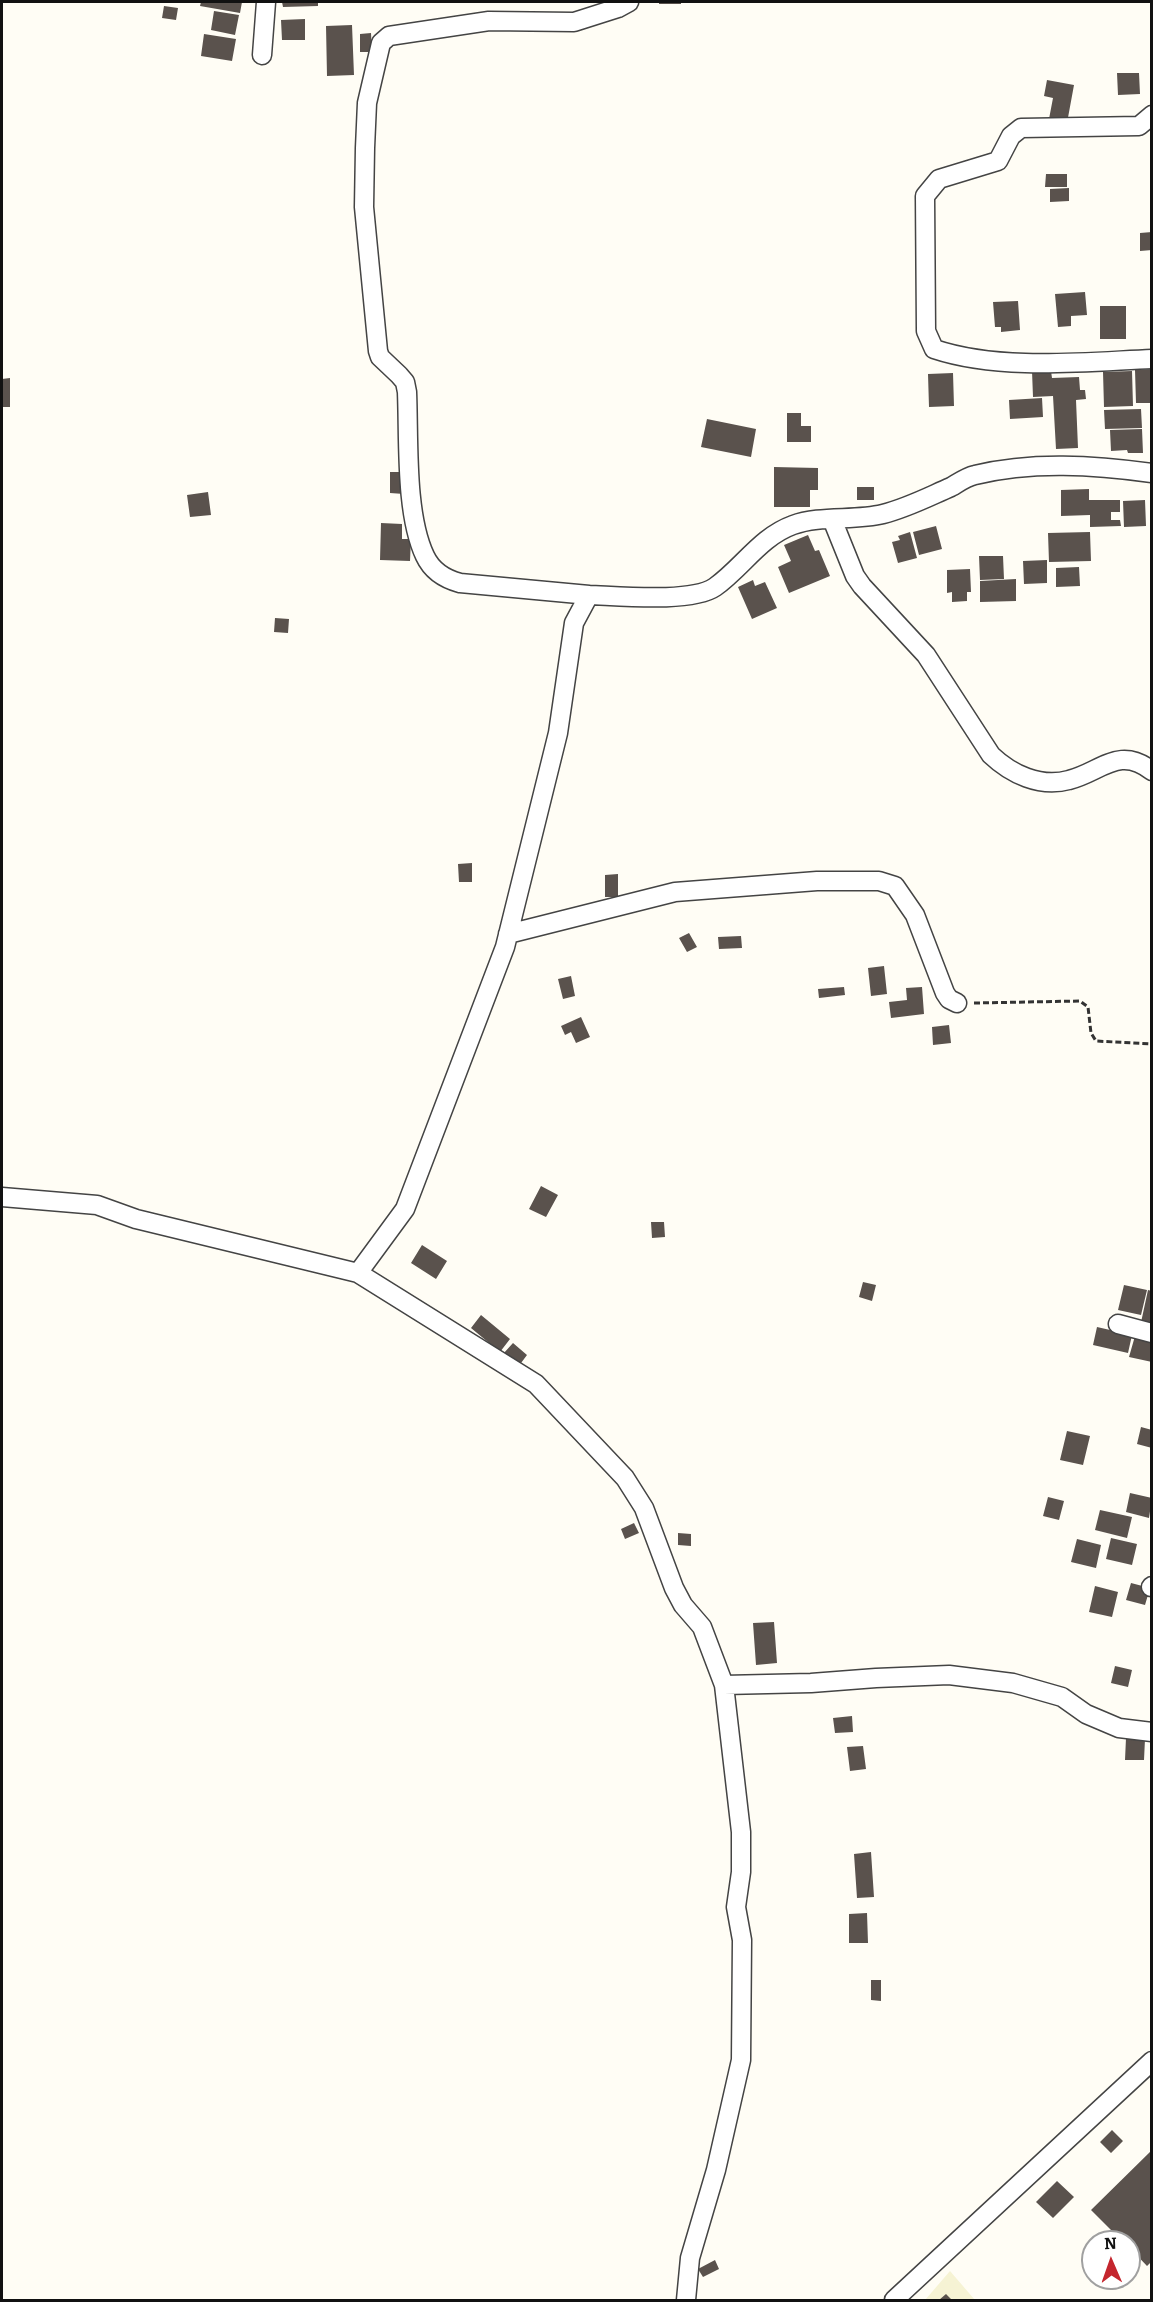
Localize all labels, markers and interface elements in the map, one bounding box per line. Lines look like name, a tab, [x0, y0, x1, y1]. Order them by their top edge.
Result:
north arrow	[1081, 2230, 1141, 2290]
text: N	[1104, 2234, 1117, 2253]

